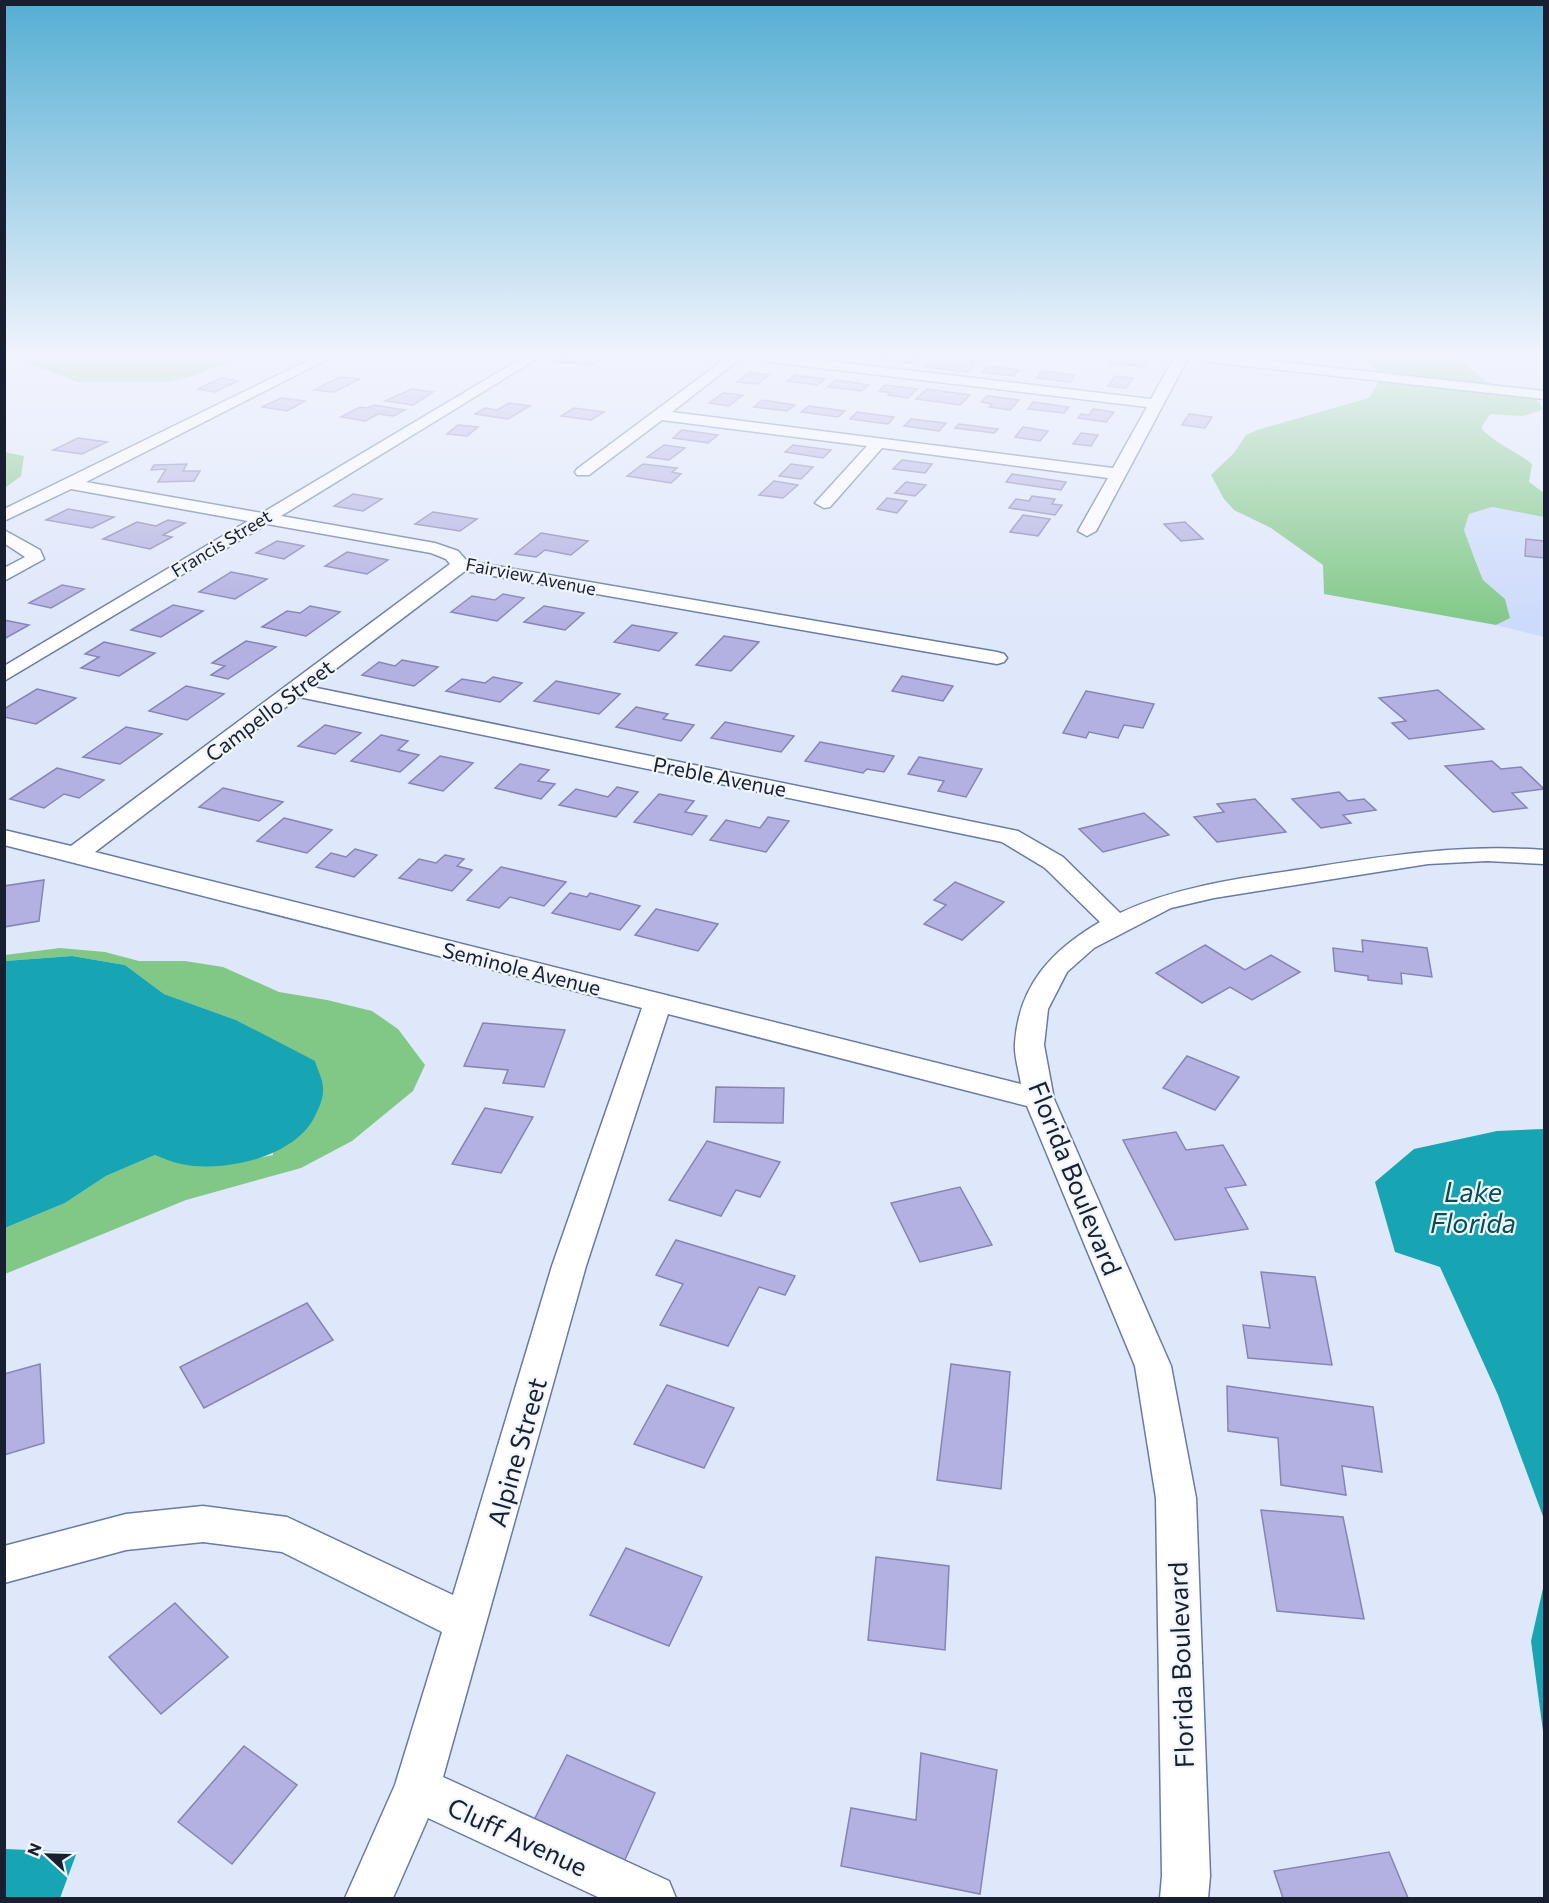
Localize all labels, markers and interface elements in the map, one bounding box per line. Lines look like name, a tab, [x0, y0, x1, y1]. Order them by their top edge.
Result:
street label: Francis Street	[167, 505, 275, 581]
street label: Fairview Avenue	[464, 553, 598, 599]
street label: Campello Street	[200, 654, 338, 766]
street label: Preble Avenue	[651, 751, 789, 801]
street label: Seminole Avenue	[440, 936, 604, 1000]
street label: Florida Boulevard	[1023, 1077, 1129, 1279]
water label: Lake Florida	[1430, 1175, 1516, 1239]
street label: Alpine Street	[480, 1374, 552, 1530]
street label: Florida Boulevard	[1161, 1561, 1199, 1769]
street label: Cluff Avenue	[443, 1790, 593, 1882]
north arrow	[18, 1825, 78, 1885]
text: N	[23, 1840, 45, 1858]

